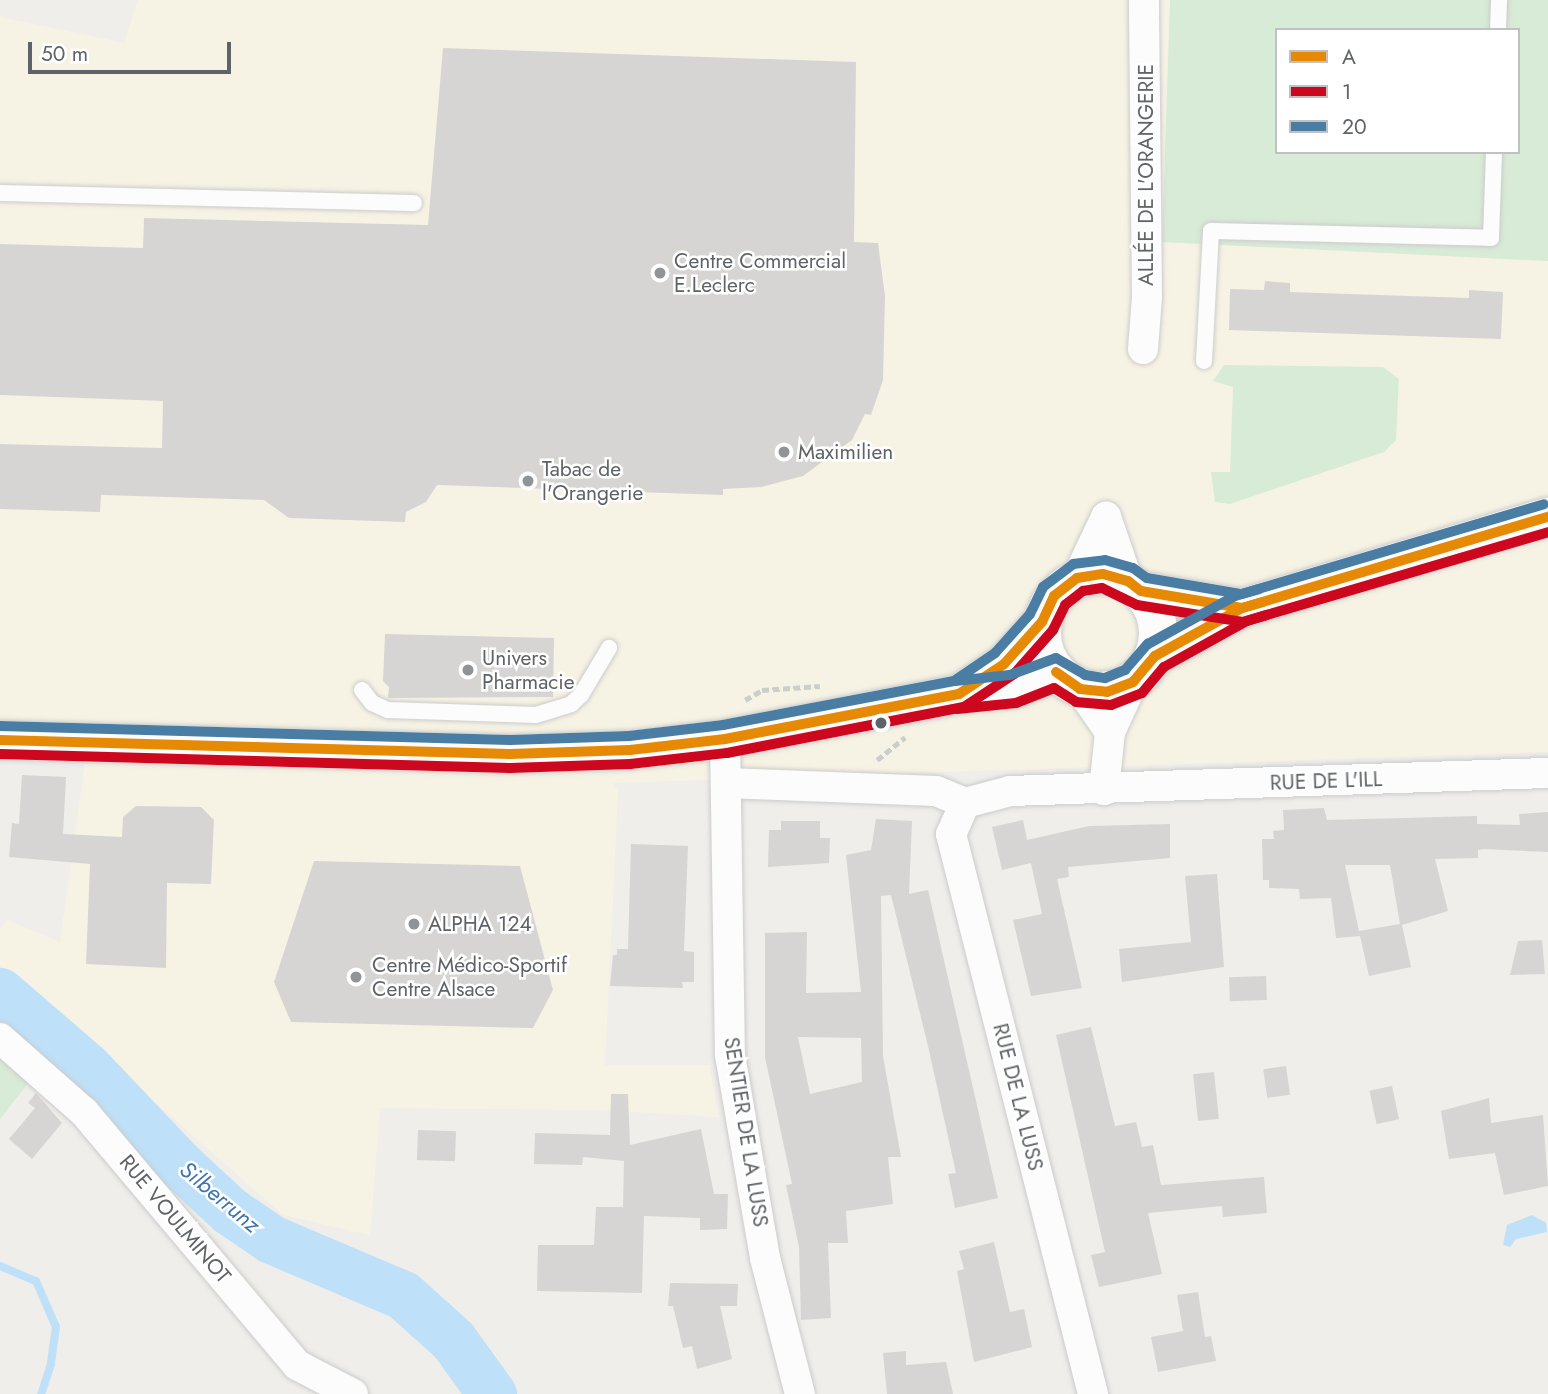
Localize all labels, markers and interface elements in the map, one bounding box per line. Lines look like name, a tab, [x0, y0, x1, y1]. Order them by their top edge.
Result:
scale bar	[32, 28, 234, 72]
legend	[1275, 28, 1520, 154]
text: 50 m	[41, 39, 88, 69]
text: A	[1342, 42, 1356, 72]
street label: ALLÉE DE L'ORANGERIE	[1133, 64, 1159, 286]
text: 1	[1342, 77, 1351, 107]
text: 20	[1342, 112, 1367, 142]
place label: Centre Commercial E.Leclerc	[674, 248, 846, 298]
marker: Centre Commercial E.Leclerc	[652, 265, 668, 281]
place label: Maximilien	[798, 439, 893, 465]
marker: Maximilien	[776, 444, 792, 460]
place label: Tabac de l'Orangerie	[542, 456, 643, 506]
marker: Tabac de l'Orangerie	[520, 473, 536, 489]
place label: Univers Pharmacie	[482, 645, 575, 695]
marker: Univers Pharmacie	[460, 662, 476, 678]
unlabelled marker	[874, 716, 888, 730]
street label: RUE DE L'ILL	[1269, 766, 1383, 796]
place label: ALPHA 124	[428, 911, 532, 937]
marker: ALPHA 124	[406, 916, 422, 932]
place label: Centre Médico-Sportif Centre Alsace	[372, 952, 567, 1002]
marker: Centre Médico-Sportif Centre Alsace	[346, 967, 366, 987]
street label: RUE DE LA LUSS	[988, 1021, 1048, 1173]
street label: SENTIER DE LA LUSS	[719, 1035, 773, 1229]
street label: RUE VOULMINOT	[114, 1150, 236, 1288]
water label: Silberrunz	[174, 1155, 266, 1239]

